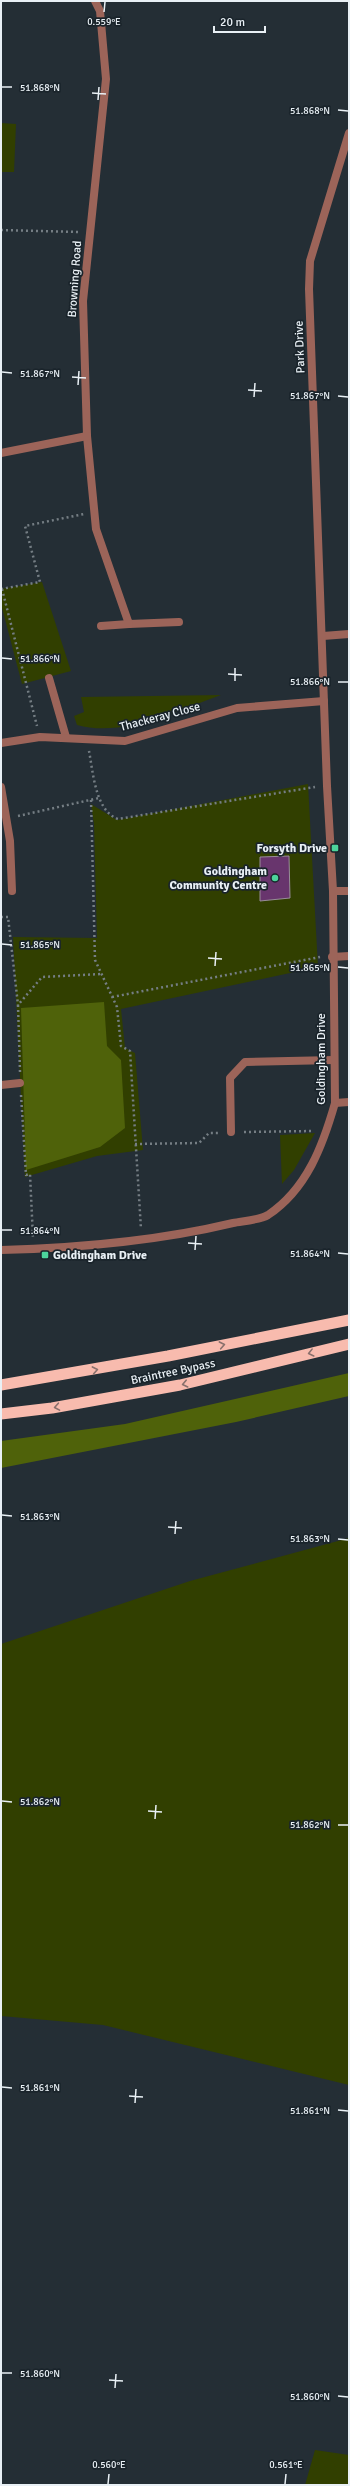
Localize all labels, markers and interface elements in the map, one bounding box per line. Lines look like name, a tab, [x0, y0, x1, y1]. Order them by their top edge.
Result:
scale bar	[214, 8, 265, 34]
text: 20 m	[220, 15, 245, 30]
text: 0.559°E	[87, 16, 121, 28]
text: 51.868°N	[20, 82, 60, 94]
text: 51.868°N	[290, 105, 330, 117]
street label: Browning Road	[65, 240, 85, 318]
street label: Park Drive	[292, 320, 308, 374]
text: 51.867°N	[20, 368, 60, 380]
text: 51.867°N	[290, 390, 330, 402]
text: 51.866°N	[20, 653, 60, 665]
text: 51.866°N	[290, 676, 330, 688]
street label: Thackeray Close	[118, 699, 202, 735]
place label: Forsyth Drive	[257, 841, 327, 856]
marker: Forsyth Drive	[330, 843, 340, 853]
place label: Goldingham Community Centre	[169, 864, 267, 893]
marker: Goldingham Community Centre	[270, 873, 280, 883]
text: 51.865°N	[20, 939, 60, 951]
text: 51.865°N	[290, 962, 330, 974]
street label: Goldingham Drive	[314, 1013, 329, 1105]
text: 51.864°N	[20, 1225, 60, 1237]
place label: Goldingham Drive	[53, 1248, 147, 1263]
text: 51.864°N	[290, 1248, 330, 1260]
marker: Goldingham Drive	[40, 1250, 50, 1260]
one-way arrow	[219, 1342, 225, 1350]
one-way arrow	[308, 1348, 315, 1357]
street label: Braintree Bypass	[129, 1356, 217, 1388]
one-way arrow	[92, 1366, 98, 1374]
one-way arrow	[182, 1379, 188, 1387]
one-way arrow	[54, 1402, 60, 1411]
text: 51.863°N	[20, 1511, 60, 1523]
text: 51.863°N	[290, 1533, 330, 1545]
text: 51.862°N	[20, 1796, 60, 1808]
text: 51.862°N	[290, 1819, 330, 1831]
text: 51.861°N	[20, 2082, 60, 2094]
text: 51.861°N	[290, 2105, 330, 2117]
text: 51.860°N	[20, 2368, 60, 2380]
text: 51.860°N	[290, 2391, 330, 2403]
text: 0.560°E	[92, 2459, 126, 2471]
text: 0.561°E	[269, 2459, 303, 2471]

